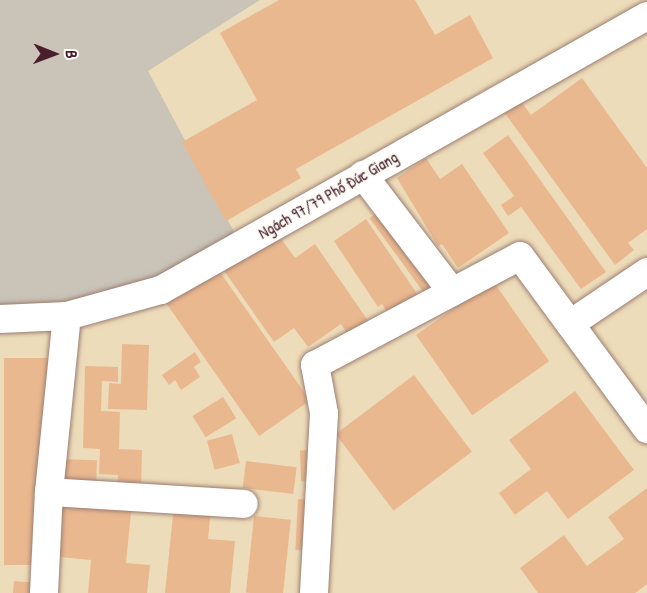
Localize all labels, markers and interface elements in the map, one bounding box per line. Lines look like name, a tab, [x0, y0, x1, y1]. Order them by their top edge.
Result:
north arrow	[24, 24, 84, 84]
text: B	[61, 50, 83, 59]
street label: Ngách 97/79 Phố Đức Giang	[255, 147, 401, 243]

